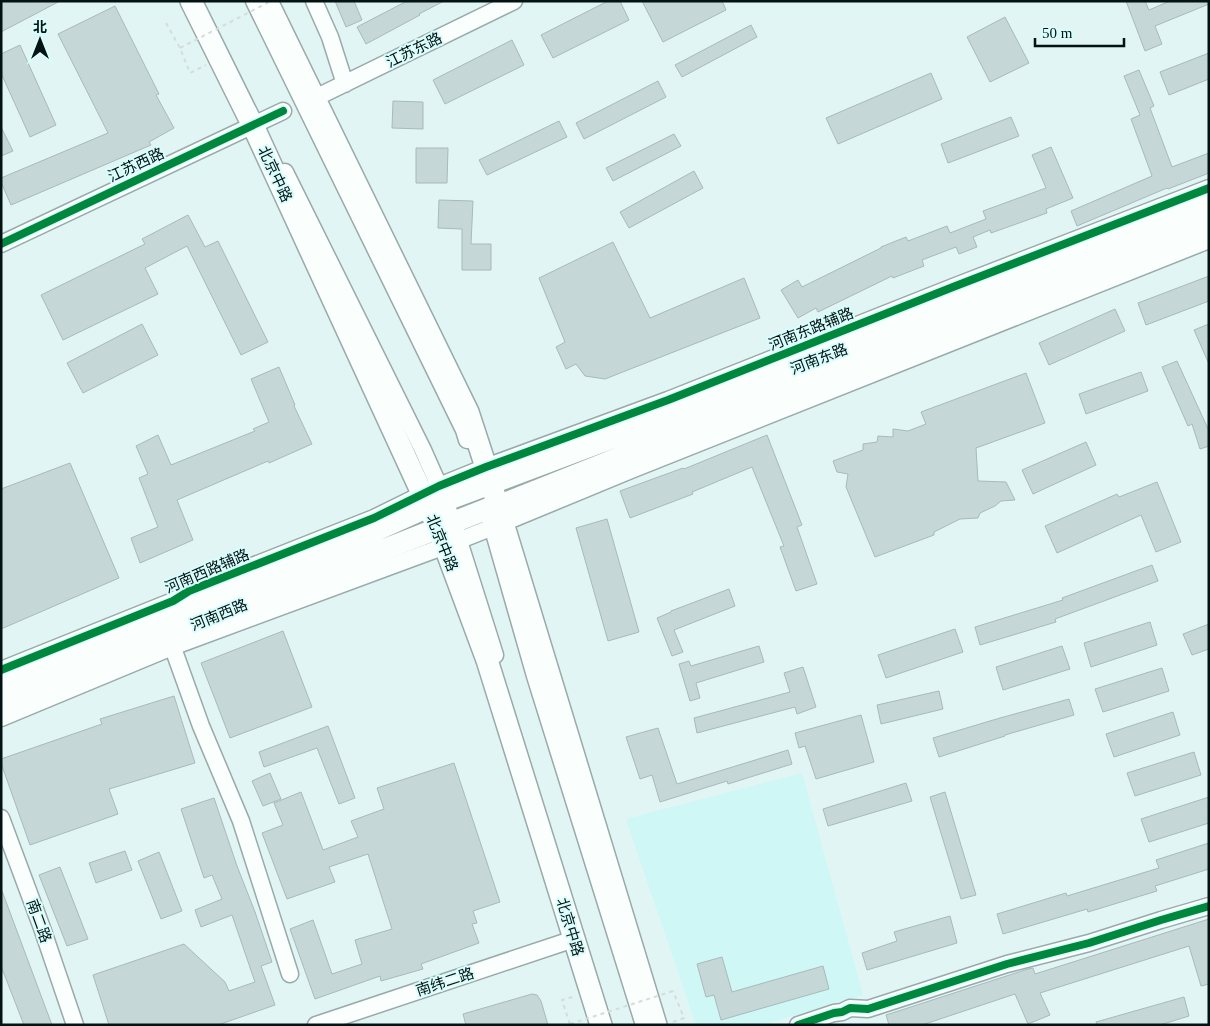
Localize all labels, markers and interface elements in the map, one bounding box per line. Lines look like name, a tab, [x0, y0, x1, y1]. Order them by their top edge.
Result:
north arrow	[15, 15, 65, 65]
scale bar	[1035, 15, 1124, 47]
text: 北	[33, 20, 47, 35]
text: 50 m	[1042, 25, 1073, 41]
street label: 江苏东路	[384, 30, 444, 70]
street label: 北京中路	[255, 143, 296, 205]
street label: 江苏西路	[105, 145, 167, 185]
street label: 河南东路辅路	[766, 305, 856, 353]
street label: 河南东路	[788, 341, 850, 377]
street label: 北京中路	[423, 512, 462, 574]
street label: 河南西路辅路	[162, 546, 252, 596]
street label: 河南西路	[188, 596, 250, 634]
street label: 北京中路	[554, 896, 587, 958]
street label: 南二路	[24, 897, 54, 945]
street label: 南纬二路	[414, 965, 476, 999]

